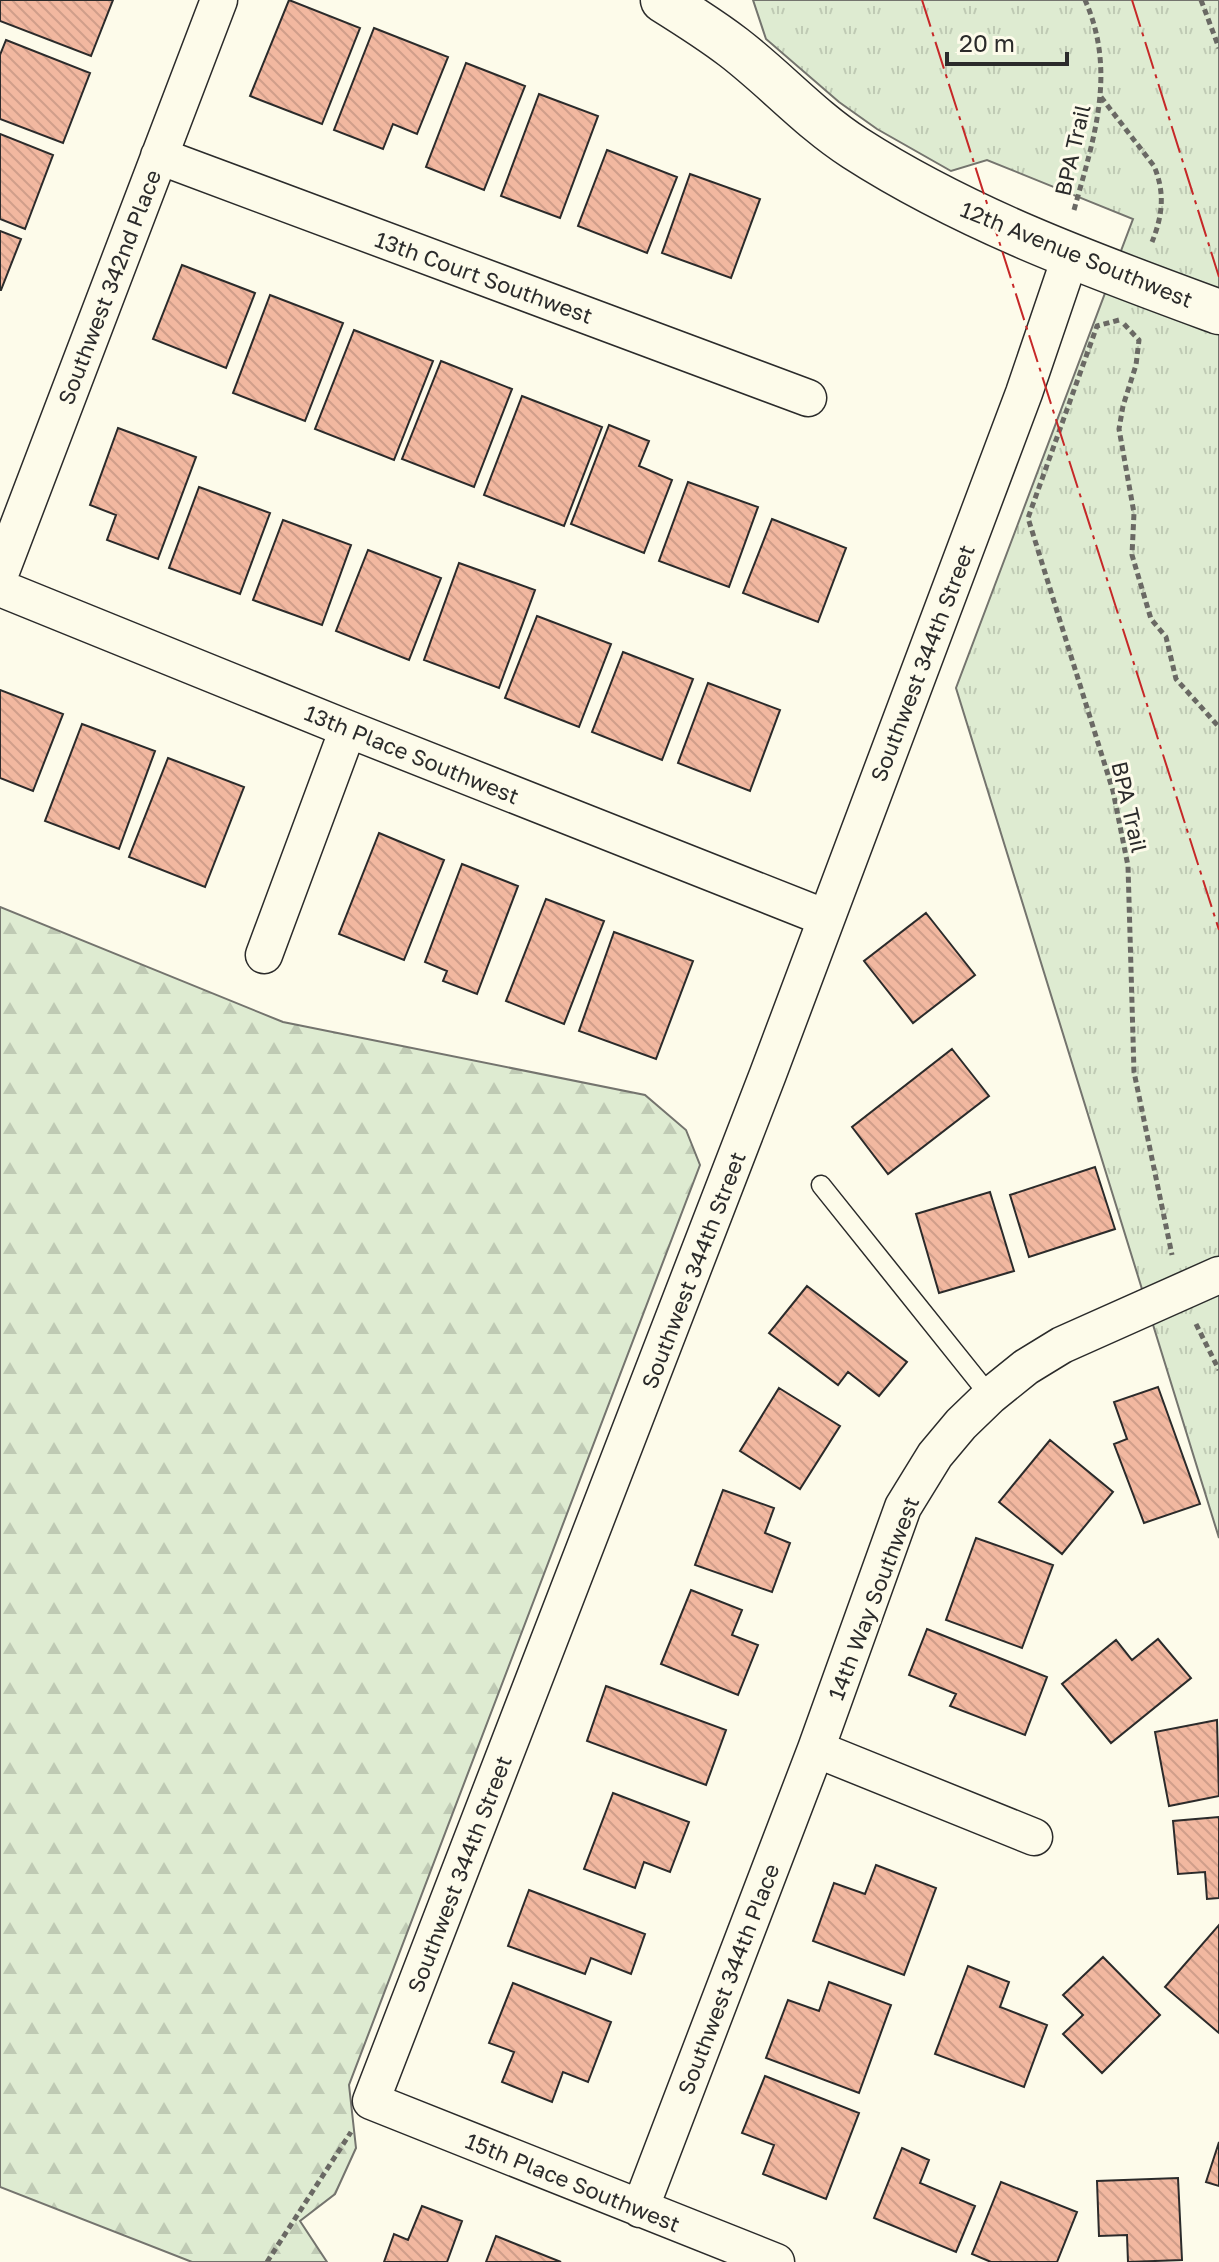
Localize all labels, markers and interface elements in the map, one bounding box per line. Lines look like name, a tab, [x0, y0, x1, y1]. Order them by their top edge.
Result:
scale bar	[947, 16, 1067, 66]
text: 20 m	[959, 28, 1015, 57]
street label: BPA Trail	[1048, 102, 1096, 198]
street label: Southwest 342nd Place	[52, 166, 166, 408]
street label: 12th Avenue Southwest	[957, 195, 1197, 313]
street label: 13th Court Southwest	[371, 225, 597, 329]
street label: Southwest 344th Street	[864, 541, 980, 785]
street label: 13th Place Southwest	[301, 699, 523, 809]
street label: BPA Trail	[1106, 759, 1154, 855]
street label: Southwest 344th Street	[635, 1148, 751, 1392]
street label: 14th Way Southwest	[822, 1493, 924, 1703]
street label: Southwest 344th Street	[401, 1752, 517, 1996]
street label: Southwest 344th Place	[671, 1860, 785, 2098]
street label: 15th Place Southwest	[462, 2127, 684, 2237]

